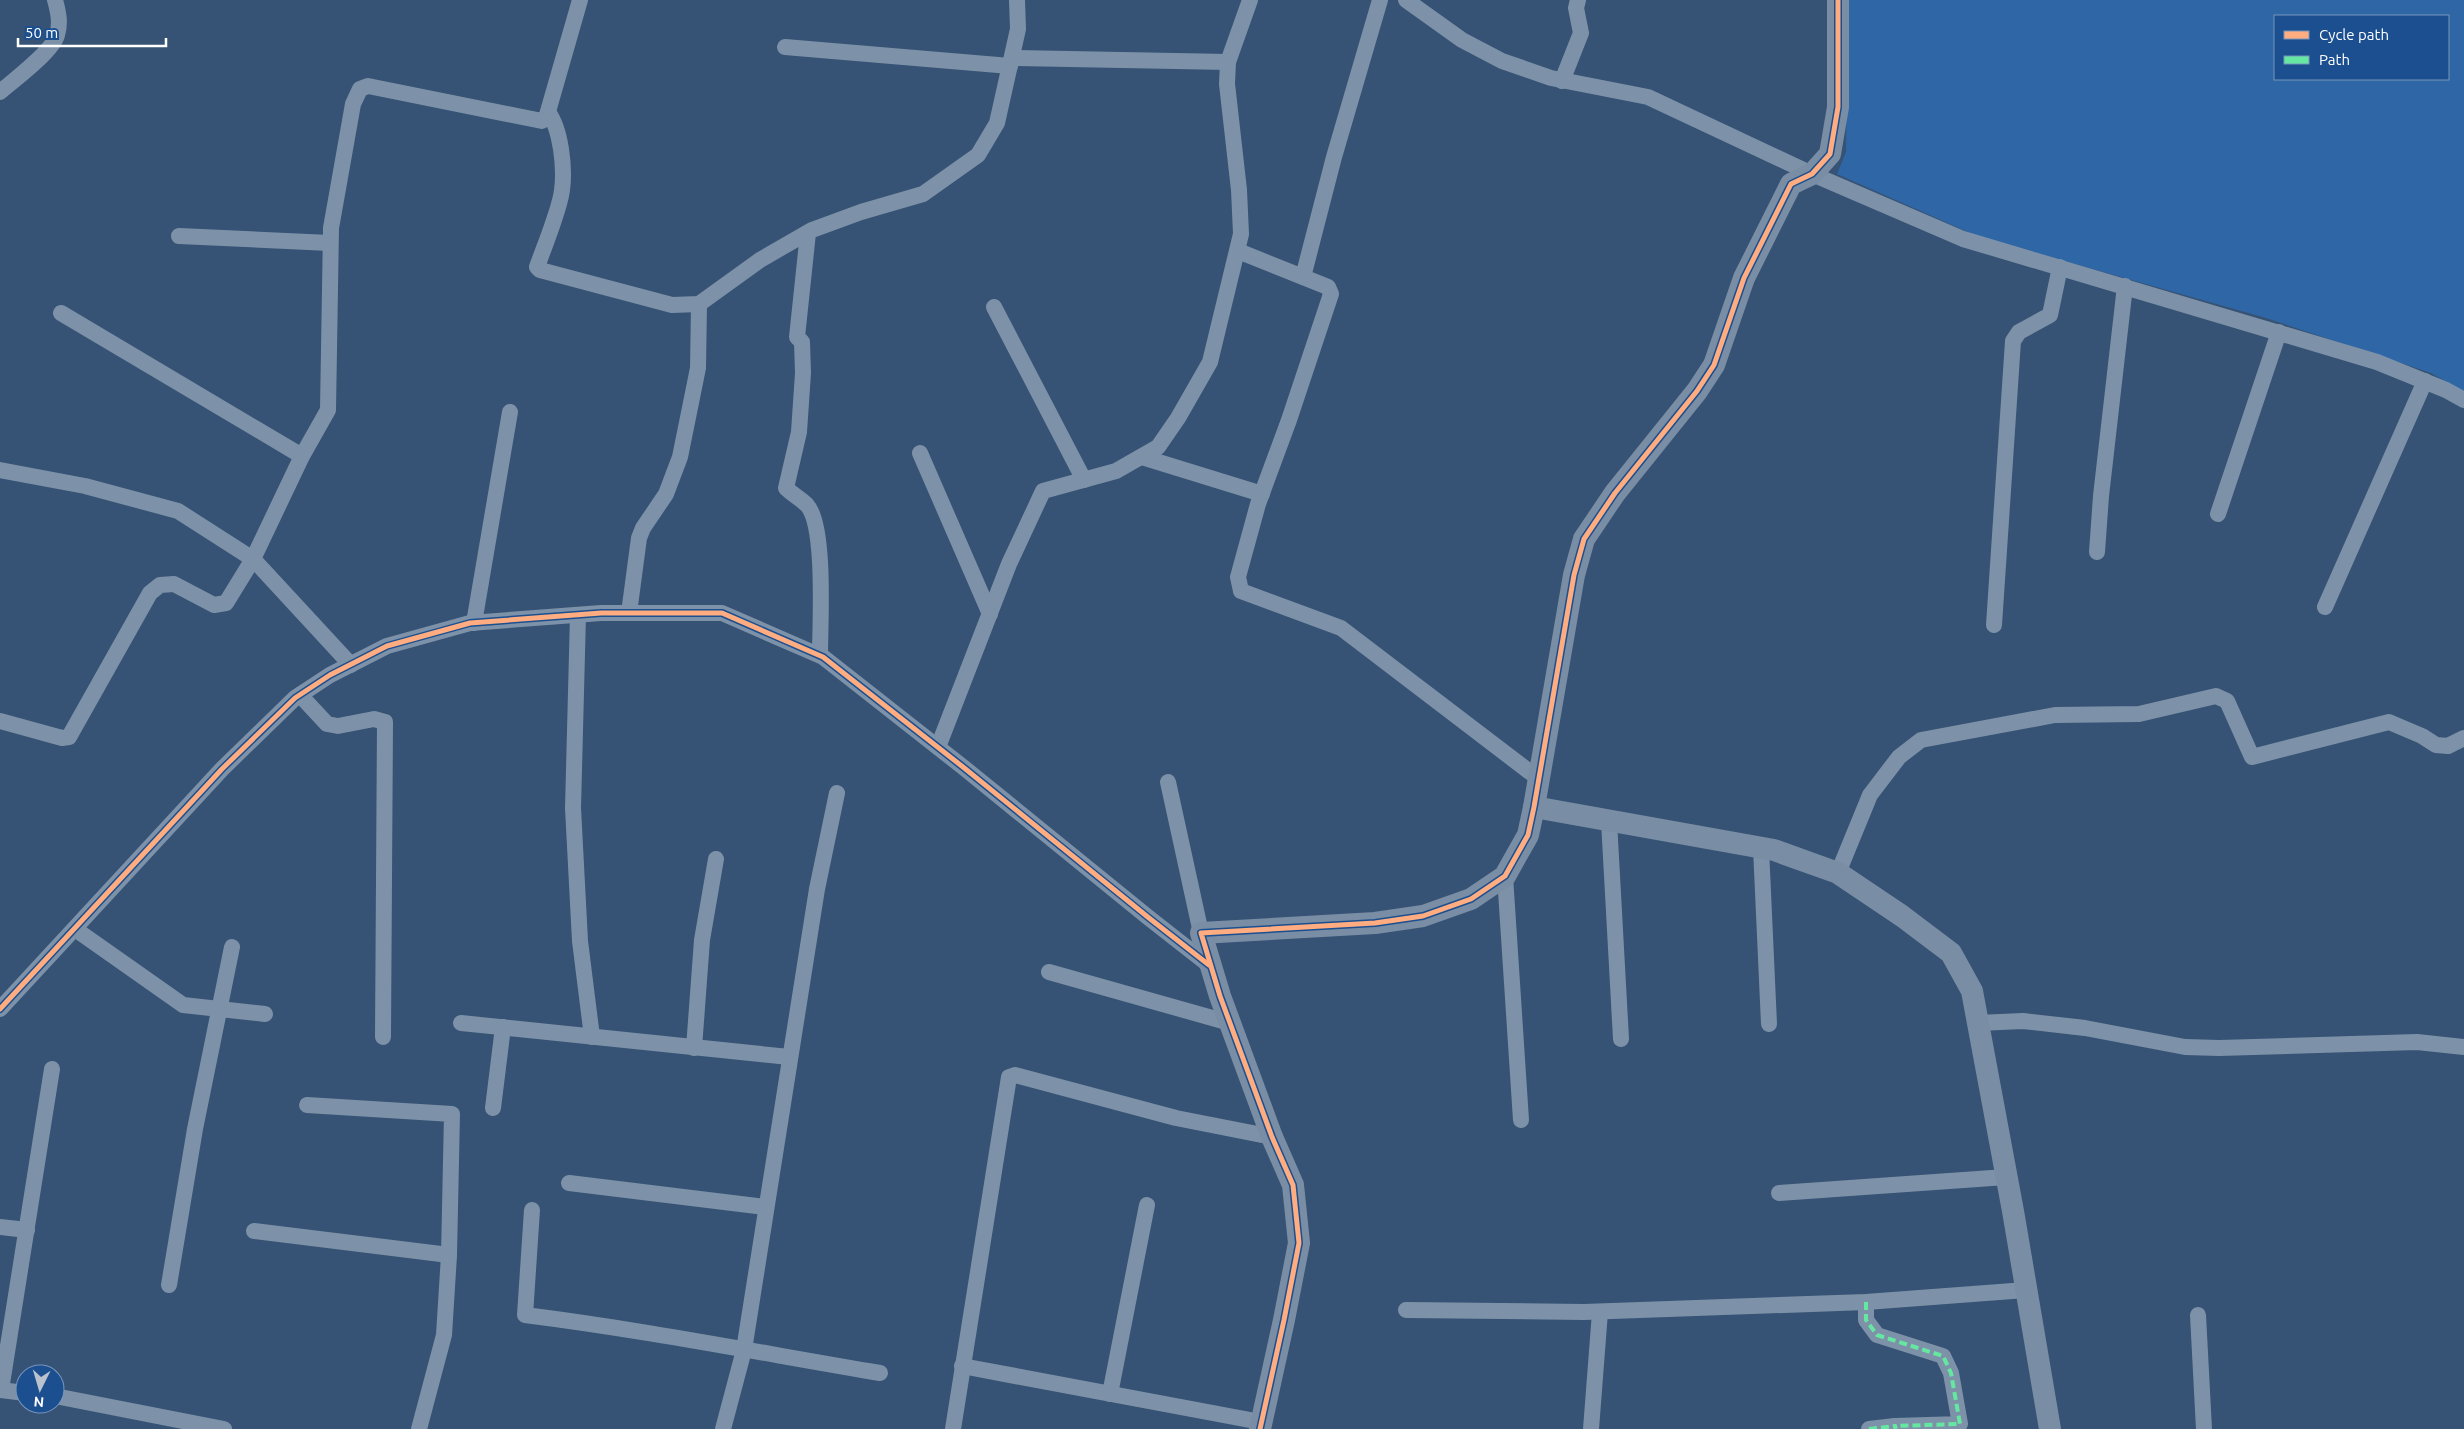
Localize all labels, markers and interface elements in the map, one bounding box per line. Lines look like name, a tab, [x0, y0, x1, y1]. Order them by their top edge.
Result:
scale bar	[18, 15, 165, 47]
legend	[2274, 15, 2449, 80]
text: 50 m	[25, 24, 58, 41]
text: Cycle path	[2319, 26, 2389, 43]
text: Path	[2319, 51, 2350, 68]
north arrow	[15, 1364, 65, 1414]
text: N	[33, 1394, 45, 1410]

